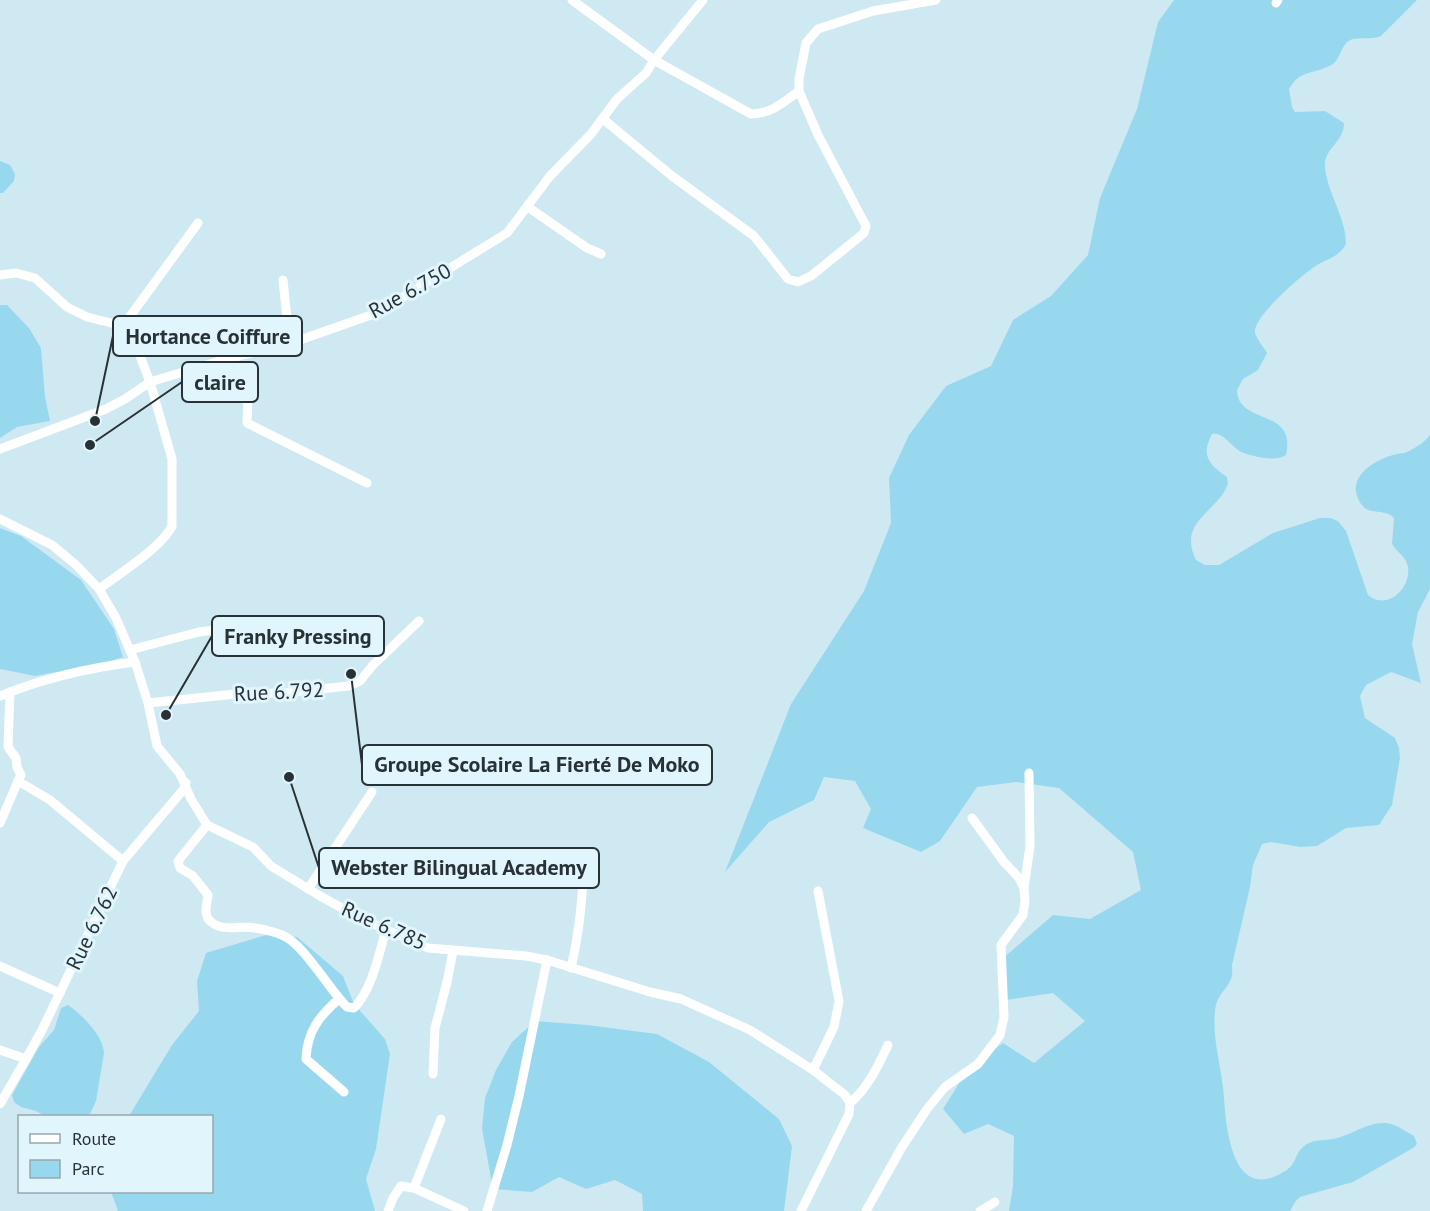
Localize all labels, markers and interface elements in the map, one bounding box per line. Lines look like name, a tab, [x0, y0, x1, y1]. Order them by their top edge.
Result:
street label: Rue 6.750	[364, 257, 456, 324]
callout: Hortance Coiffure	[113, 316, 302, 356]
text: Hortance Coiffure	[126, 322, 290, 350]
callout: claire	[182, 362, 258, 402]
text: claire	[194, 368, 246, 396]
callout: Franky Pressing	[212, 616, 384, 656]
text: Franky Pressing	[224, 622, 372, 650]
street label: Rue 6.792	[233, 676, 325, 707]
callout: Groupe Scolaire La Fierté De Moko	[362, 745, 712, 785]
text: Groupe Scolaire La Fierté De Moko	[374, 750, 700, 778]
callout: Webster Bilingual Academy	[319, 848, 599, 888]
text: Webster Bilingual Academy	[331, 853, 587, 881]
street label: Rue 6.762	[60, 881, 123, 974]
street label: Rue 6.785	[338, 895, 431, 956]
legend	[18, 1115, 213, 1193]
text: Route	[72, 1127, 116, 1150]
text: Parc	[72, 1157, 105, 1180]

